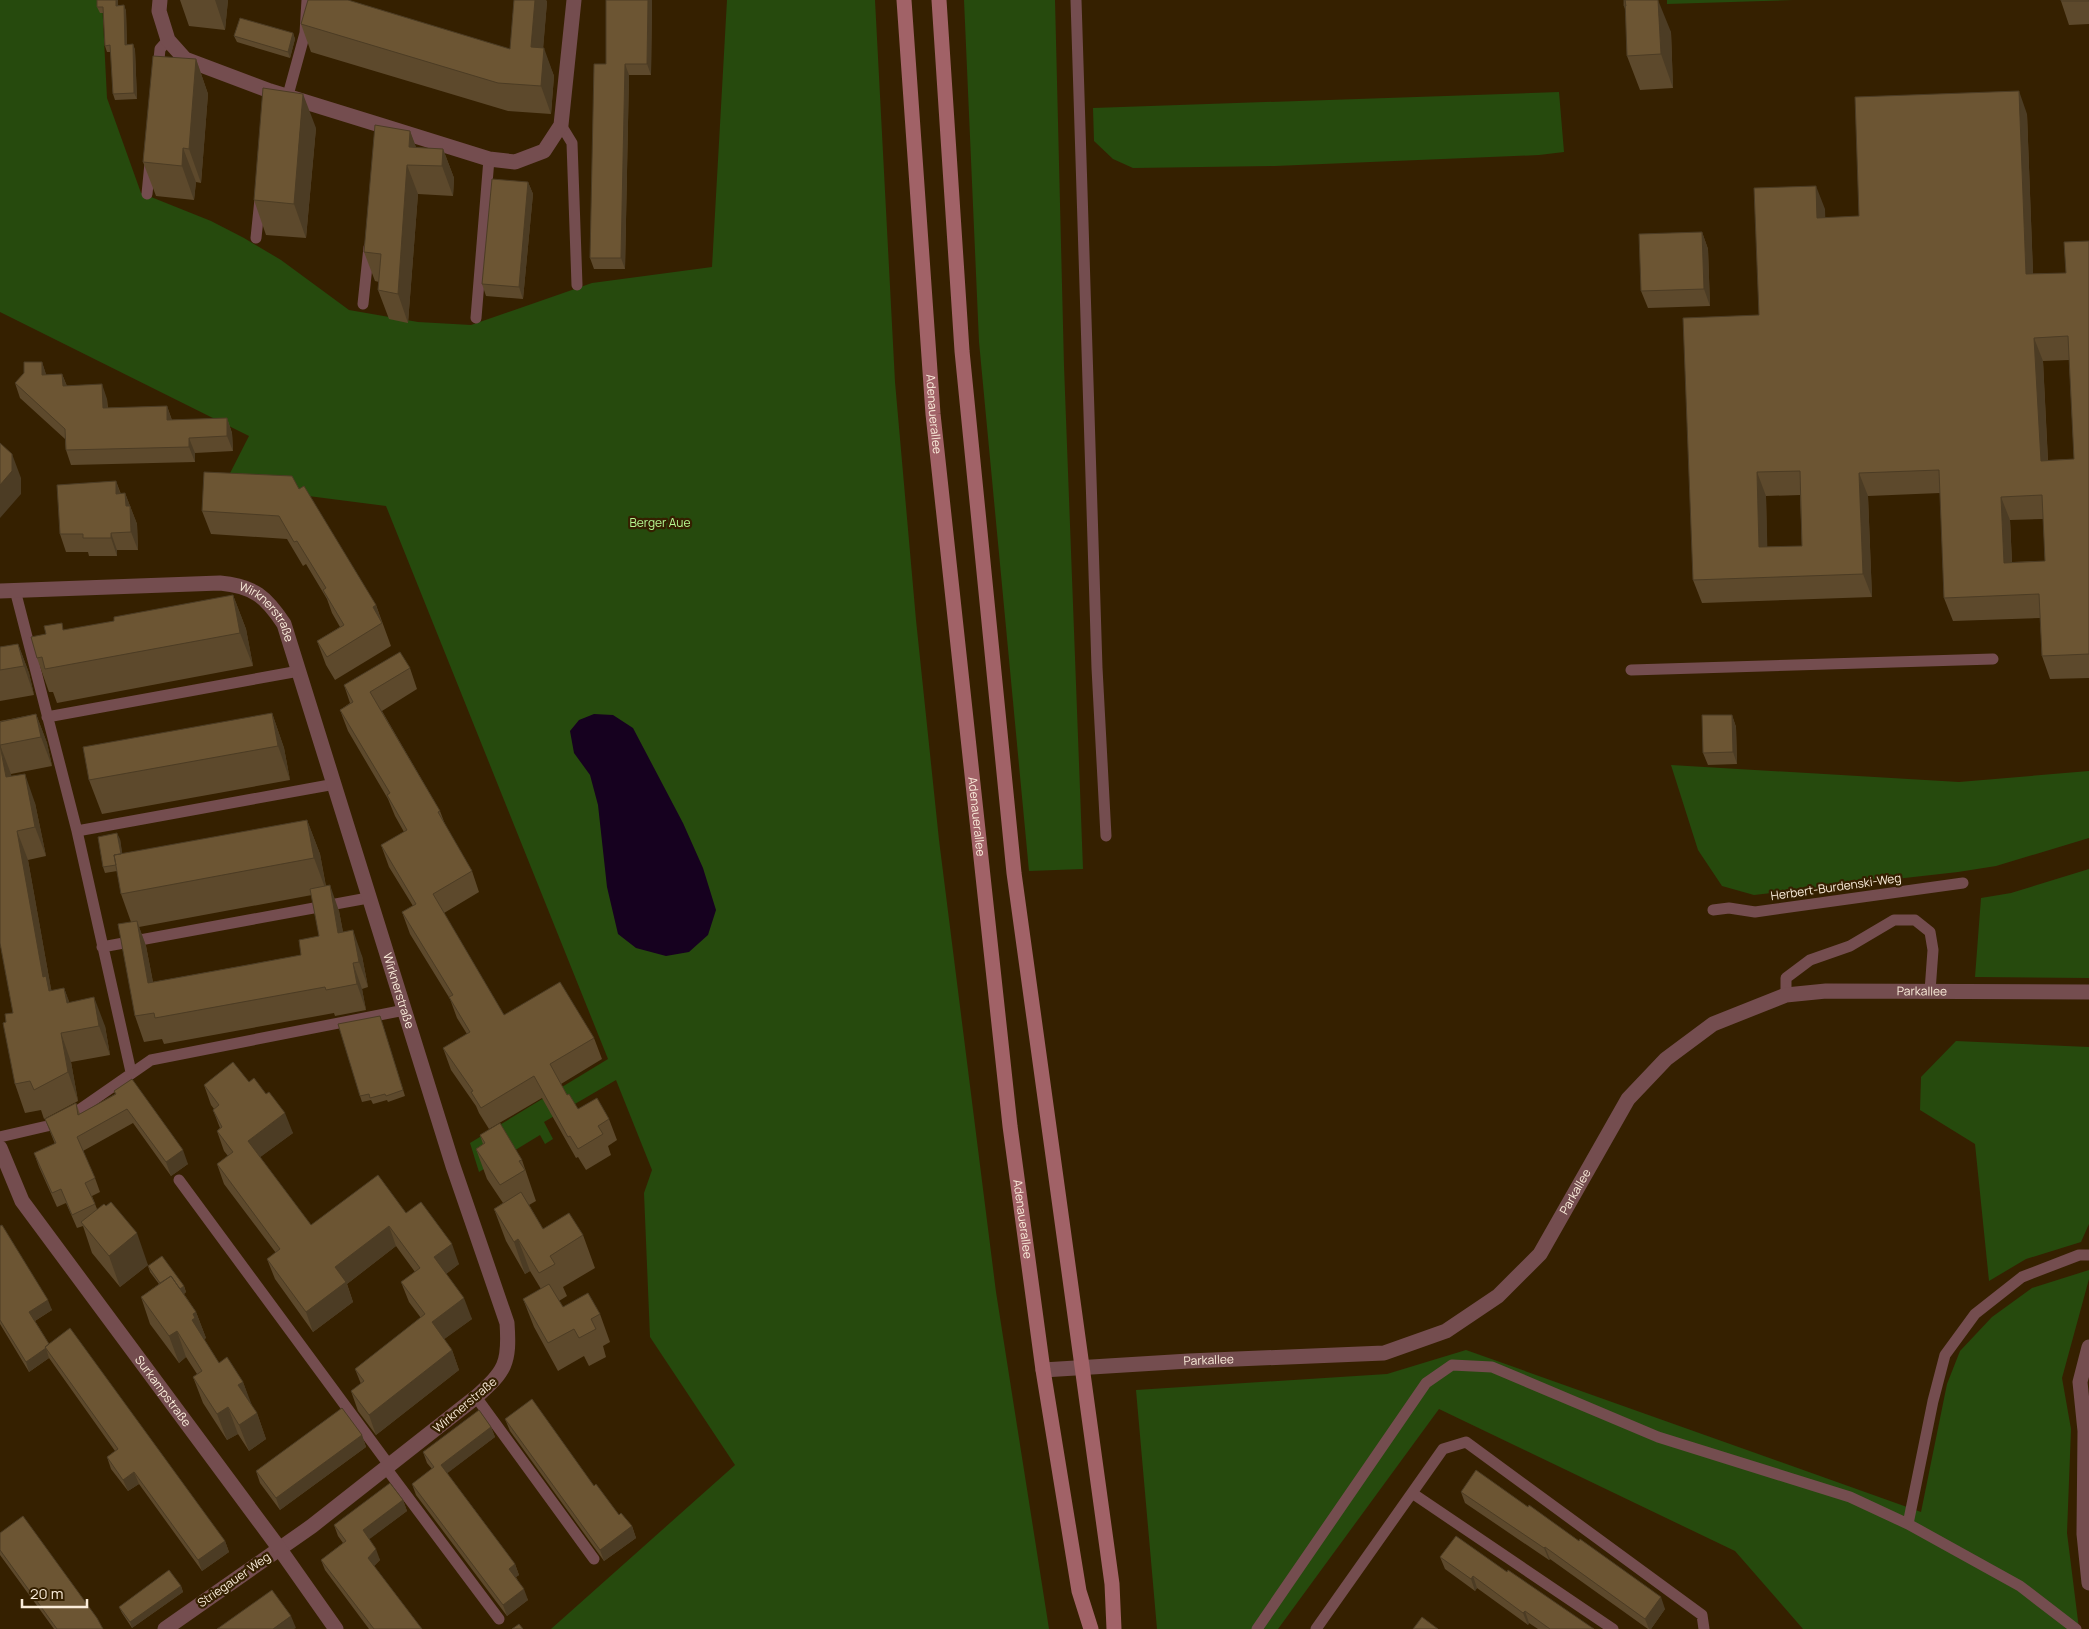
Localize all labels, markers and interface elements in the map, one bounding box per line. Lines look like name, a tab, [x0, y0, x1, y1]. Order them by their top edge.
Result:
street label: Adenauerallee	[922, 373, 946, 455]
park label: Berger Aue	[629, 514, 691, 531]
street label: Wirknerstraße	[237, 578, 298, 644]
street label: Adenauerallee	[964, 776, 990, 857]
street label: Herbert-Burdenski-Weg	[1769, 869, 1902, 904]
street label: Wirknerstraße	[379, 951, 419, 1031]
street label: Parkallee	[1897, 982, 1947, 999]
street label: Parkallee	[1555, 1165, 1595, 1217]
street label: Adenauerallee	[1009, 1178, 1037, 1260]
street label: Parkallee	[1183, 1350, 1234, 1369]
street label: Surkampstraße	[131, 1352, 195, 1430]
street label: Wirknerstraße	[429, 1373, 500, 1436]
street label: Striegauer Weg	[194, 1548, 274, 1611]
scale bar	[22, 1576, 88, 1608]
text: 20 m	[30, 1583, 63, 1604]

